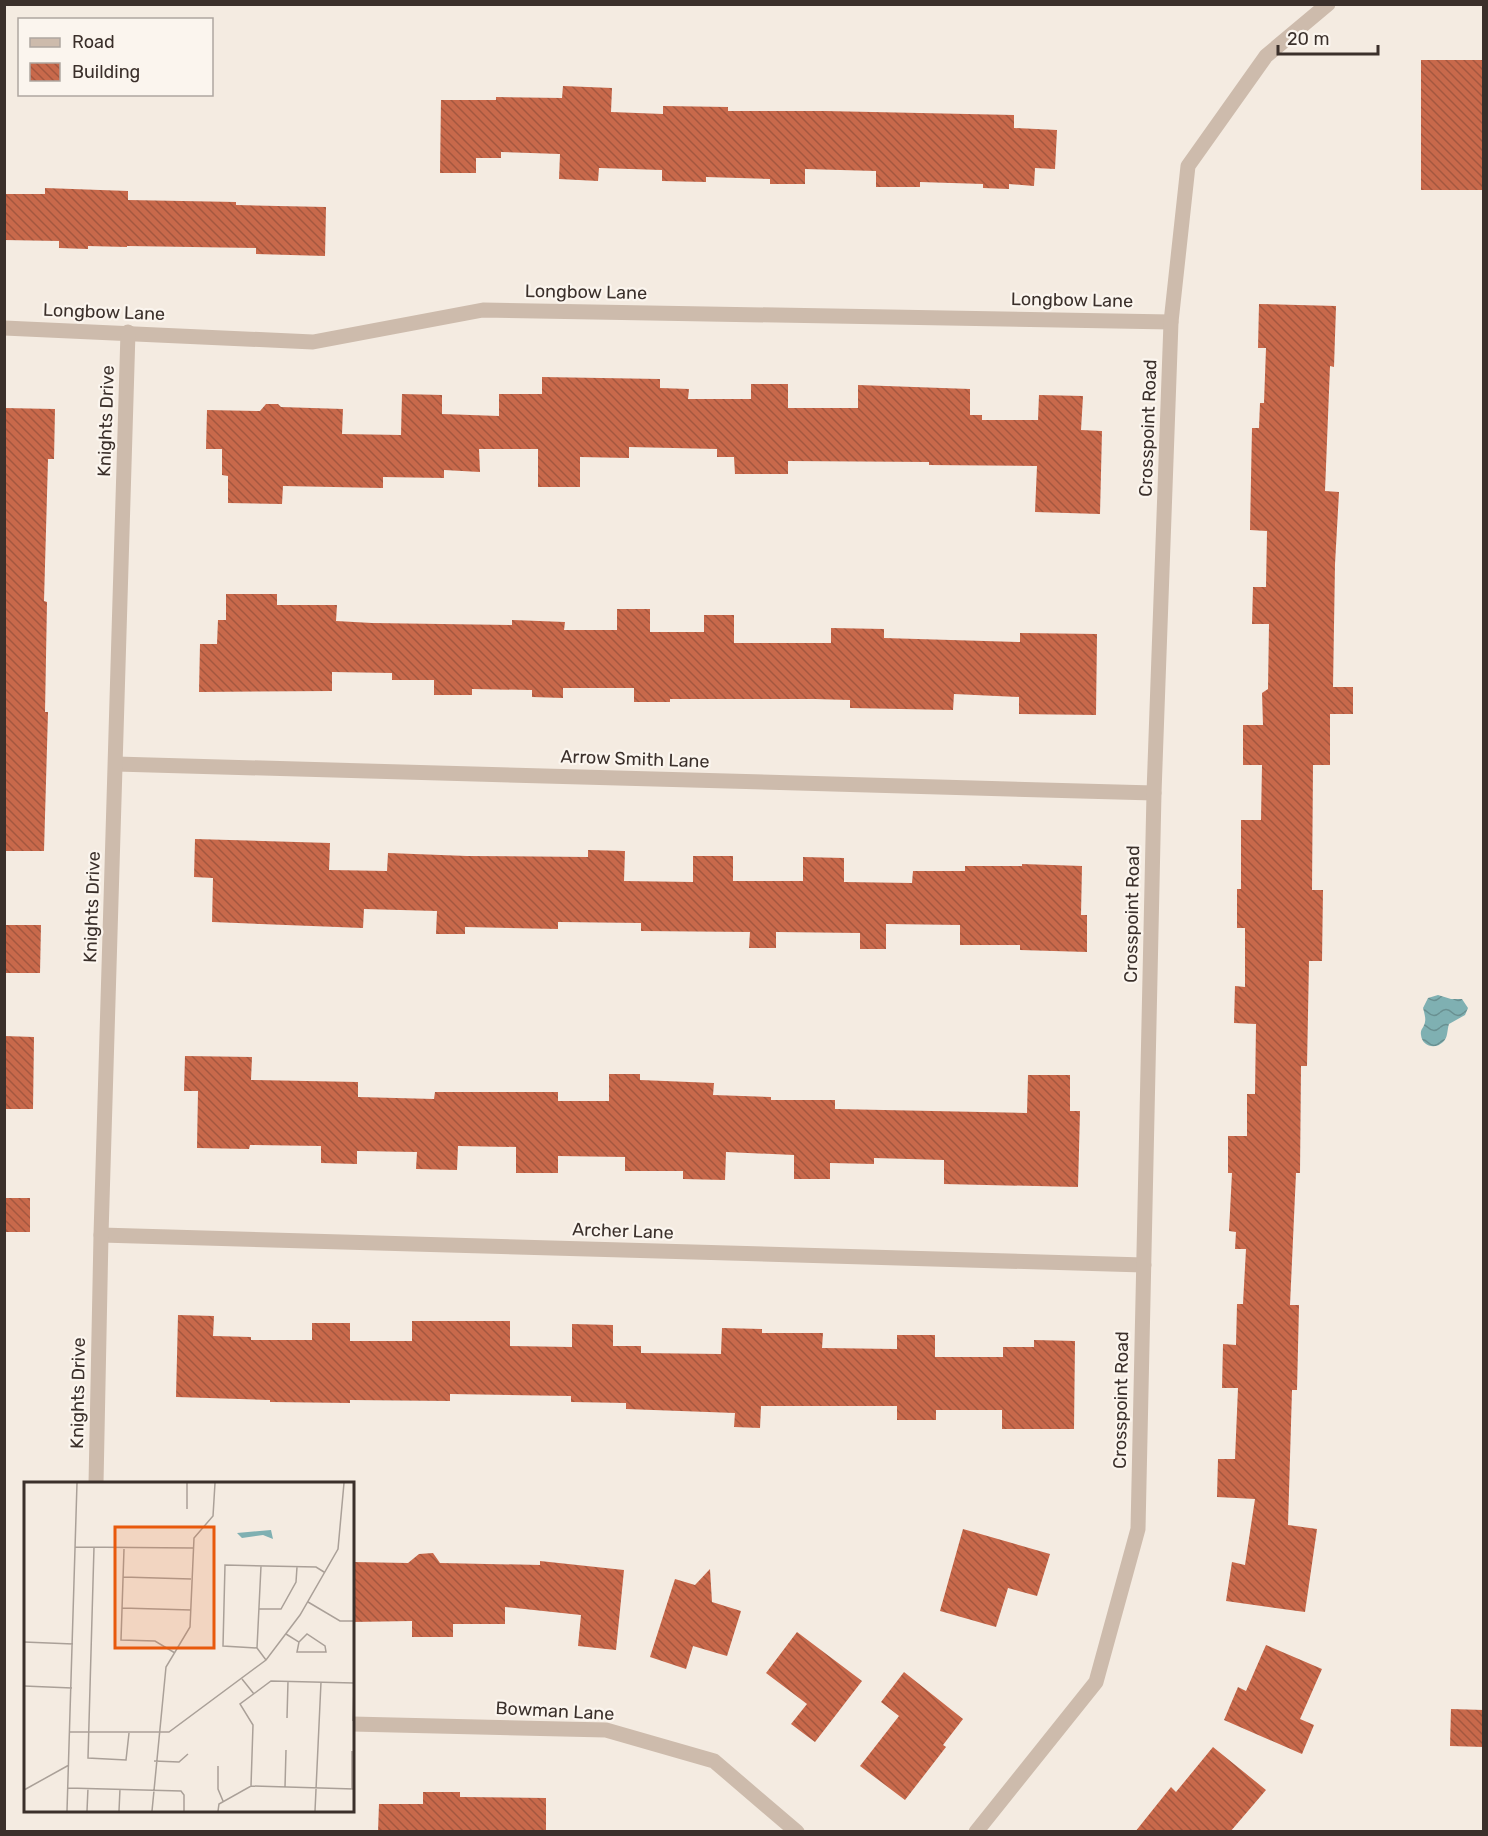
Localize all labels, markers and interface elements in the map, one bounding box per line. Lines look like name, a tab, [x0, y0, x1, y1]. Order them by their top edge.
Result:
legend	[18, 18, 213, 96]
scale bar	[1278, 18, 1378, 56]
text: 20 m	[1287, 28, 1329, 50]
text: Road	[72, 31, 115, 53]
text: Building	[72, 61, 140, 83]
street label: Longbow Lane	[525, 280, 647, 304]
street label: Longbow Lane	[1011, 288, 1133, 312]
street label: Longbow Lane	[43, 299, 165, 325]
street label: Crosspoint Road	[1135, 359, 1161, 497]
street label: Knights Drive	[93, 365, 119, 477]
street label: Arrow Smith Lane	[560, 745, 710, 773]
street label: Crosspoint Road	[1120, 845, 1144, 983]
street label: Knights Drive	[79, 851, 105, 963]
street label: Archer Lane	[572, 1218, 674, 1244]
street label: Crosspoint Road	[1109, 1331, 1133, 1469]
street label: Knights Drive	[66, 1337, 90, 1449]
inset map	[24, 1482, 354, 1812]
street label: Bowman Lane	[495, 1697, 615, 1725]

